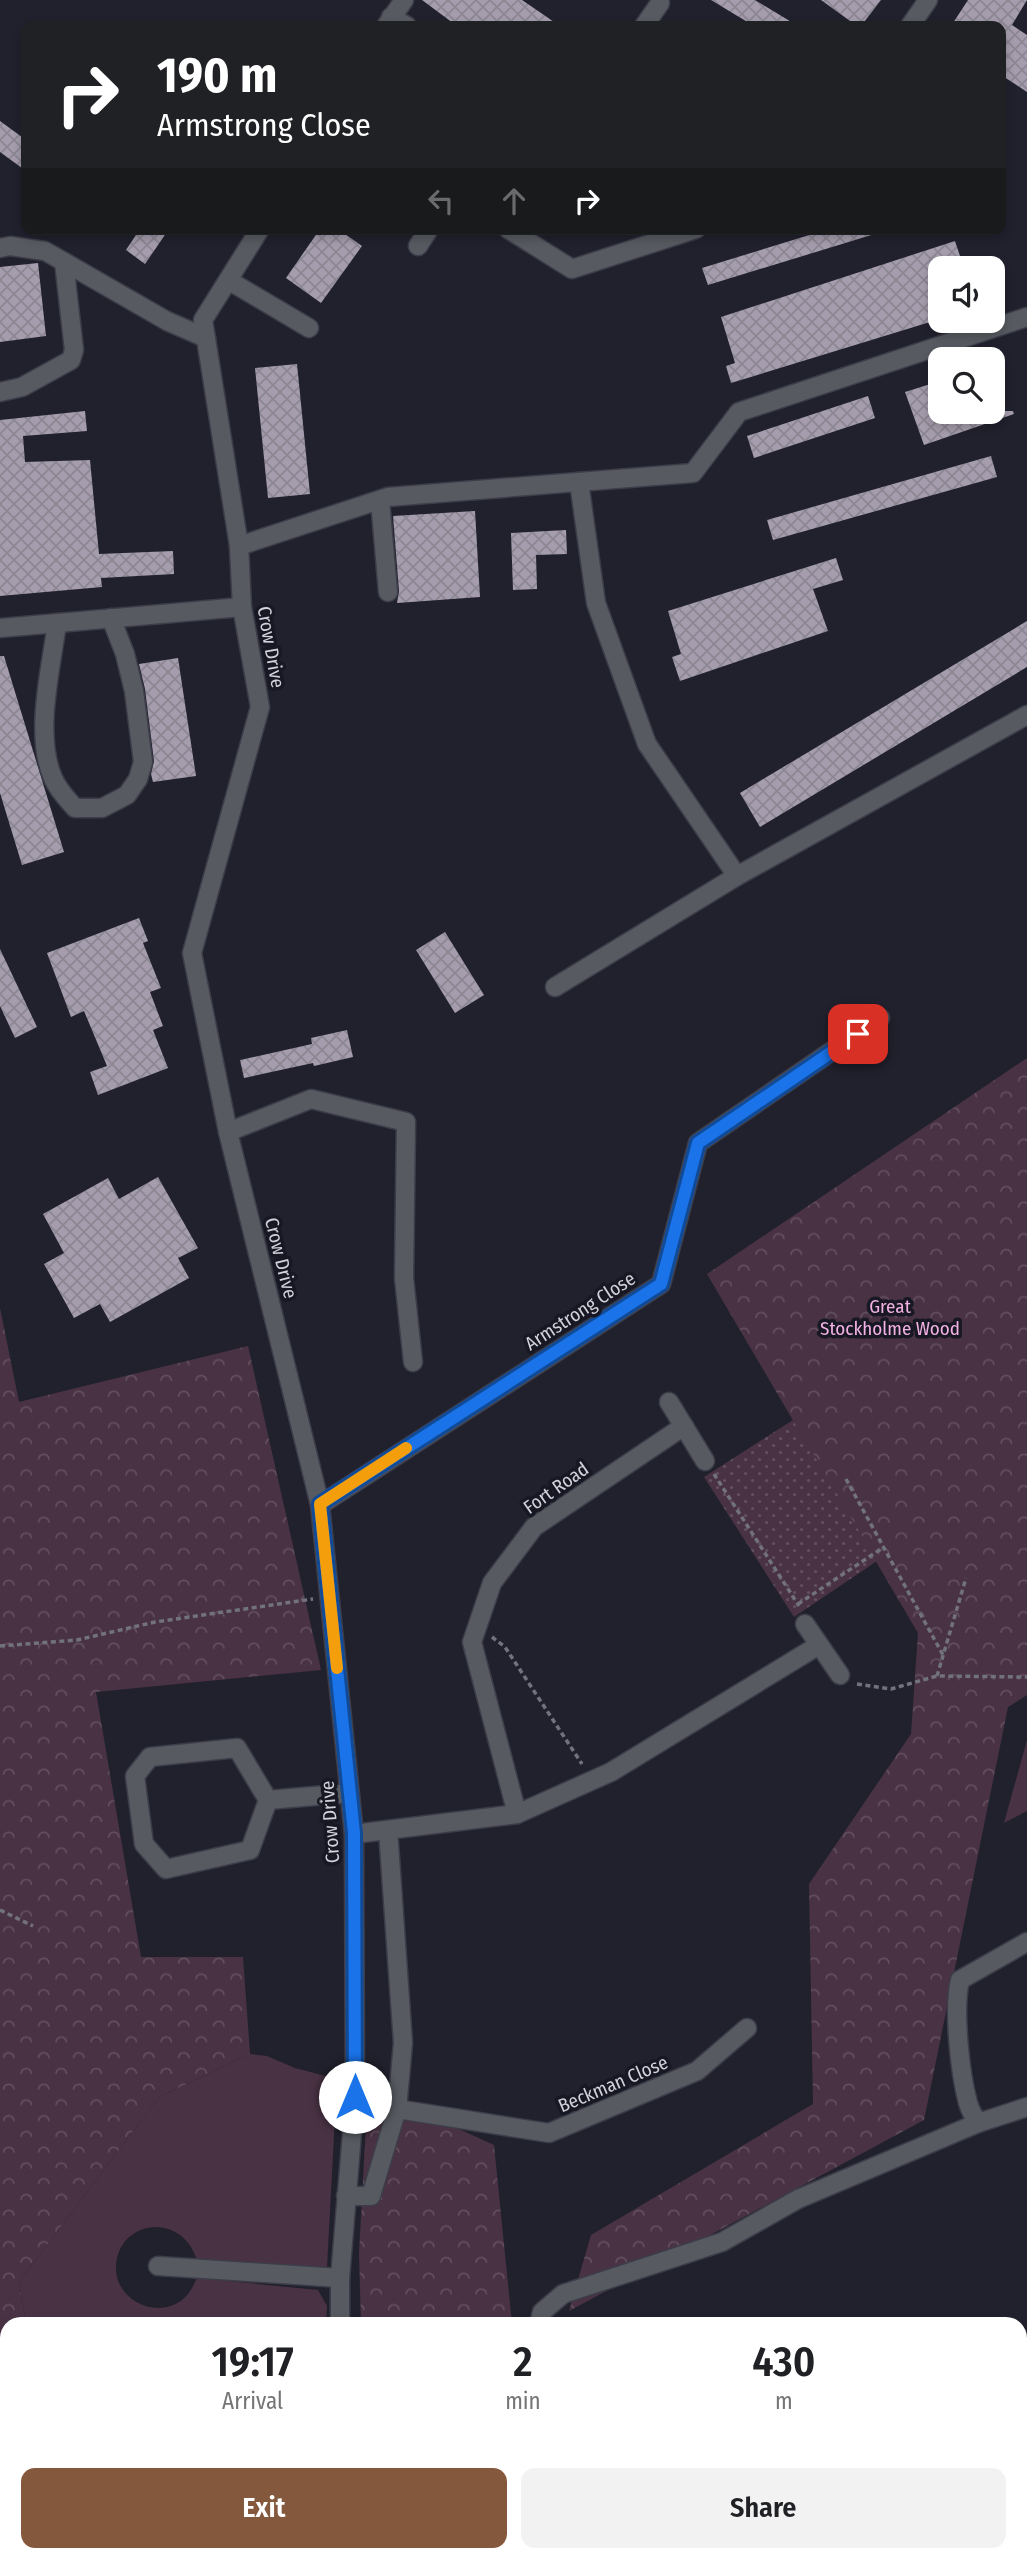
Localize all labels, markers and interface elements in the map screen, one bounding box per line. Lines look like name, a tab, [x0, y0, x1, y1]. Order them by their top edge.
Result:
text: 190 m	[157, 46, 277, 105]
icon: right	[42, 49, 133, 140]
text: Armstrong Close	[157, 106, 371, 144]
icon: left	[422, 182, 460, 220]
icon: ahead	[495, 182, 533, 220]
icon: right	[568, 182, 606, 220]
map controls	[928, 256, 1005, 424]
button: sound	[928, 256, 1005, 333]
button: search	[928, 347, 1005, 424]
street label: Crow Drive	[253, 604, 289, 690]
pin	[828, 1004, 888, 1064]
icon: arrive	[839, 1015, 877, 1053]
street label: Crow Drive	[260, 1215, 302, 1301]
street label: Armstrong Close	[521, 1267, 639, 1355]
park label: Great Stockholme Wood	[820, 1295, 960, 1340]
street label: Fort Road	[519, 1457, 593, 1519]
street label: Crow Drive	[316, 1780, 344, 1864]
street label: Beckman Close	[555, 2051, 671, 2117]
position arrow	[318, 2060, 392, 2134]
text: 19:17	[212, 2337, 294, 2387]
text: 2	[513, 2337, 533, 2387]
text: 430	[752, 2337, 815, 2387]
text: Arrival	[222, 2387, 283, 2415]
text: min	[505, 2387, 541, 2415]
text: m	[775, 2387, 793, 2415]
button: Exit	[21, 2468, 507, 2548]
button: Share	[521, 2468, 1006, 2548]

